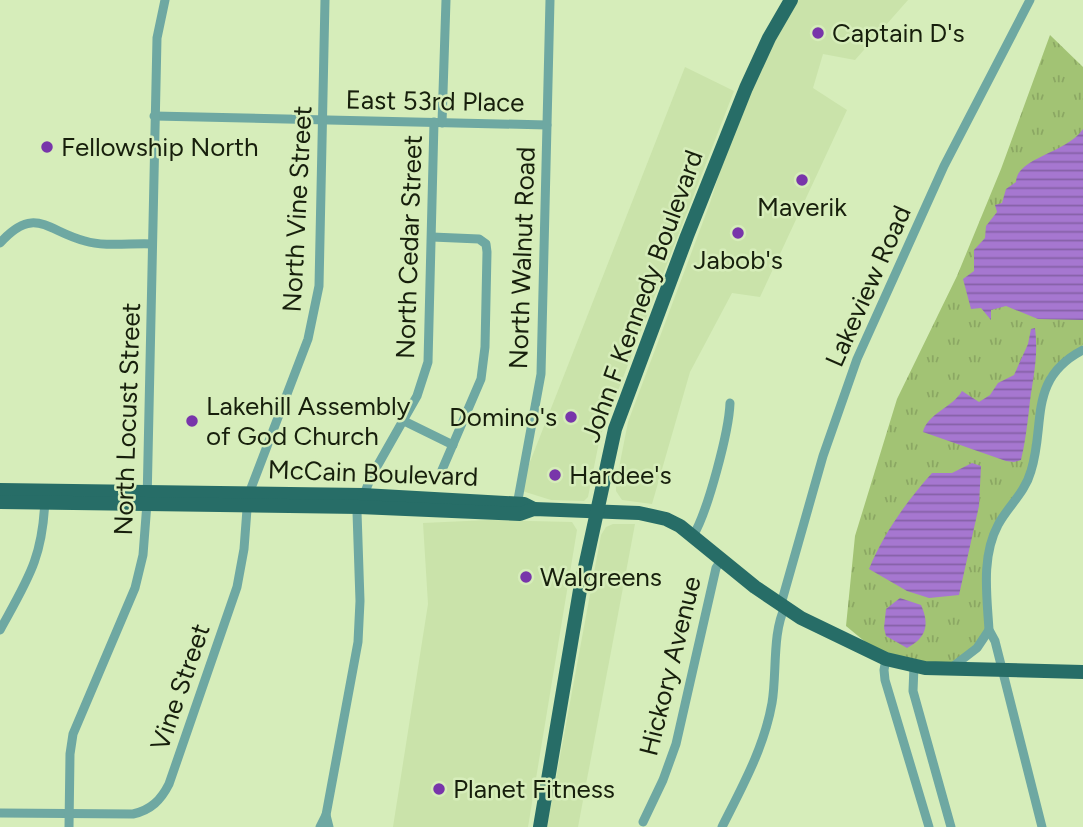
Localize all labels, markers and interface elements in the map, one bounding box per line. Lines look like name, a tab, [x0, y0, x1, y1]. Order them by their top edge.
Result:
place label: Captain D's	[832, 17, 965, 49]
marker: Captain D's	[810, 25, 826, 41]
street label: East 53rd Place	[345, 83, 525, 119]
street label: North Vine Street	[276, 105, 318, 313]
place label: Fellowship North	[61, 131, 259, 163]
street label: North Cedar Street	[389, 134, 429, 360]
marker: Fellowship North	[39, 139, 55, 155]
street label: North Walnut Road	[502, 146, 542, 370]
street label: John F Kennedy Boulevard	[574, 146, 710, 446]
marker: Maverik	[794, 172, 810, 188]
place label: Maverik	[757, 191, 847, 223]
street label: Lakeview Road	[818, 200, 918, 372]
marker: Jabob's	[730, 225, 746, 241]
place label: Jabob's	[693, 244, 783, 276]
street label: North Locust Street	[107, 302, 147, 536]
place label: Lakehill Assembly of God Church	[206, 390, 411, 452]
place label: Domino's	[449, 401, 557, 433]
marker: Domino's	[563, 409, 579, 425]
marker: Lakehill Assembly of God Church	[184, 413, 200, 429]
street label: McCain Boulevard	[267, 453, 479, 493]
place label: Hardee's	[569, 459, 672, 491]
marker: Hardee's	[547, 467, 563, 483]
place label: Walgreens	[540, 561, 662, 593]
marker: Walgreens	[518, 569, 534, 585]
street label: Hickory Avenue	[632, 573, 708, 759]
street label: Vine Street	[143, 619, 217, 755]
place label: Planet Fitness	[453, 773, 615, 805]
marker: Planet Fitness	[431, 781, 447, 797]

